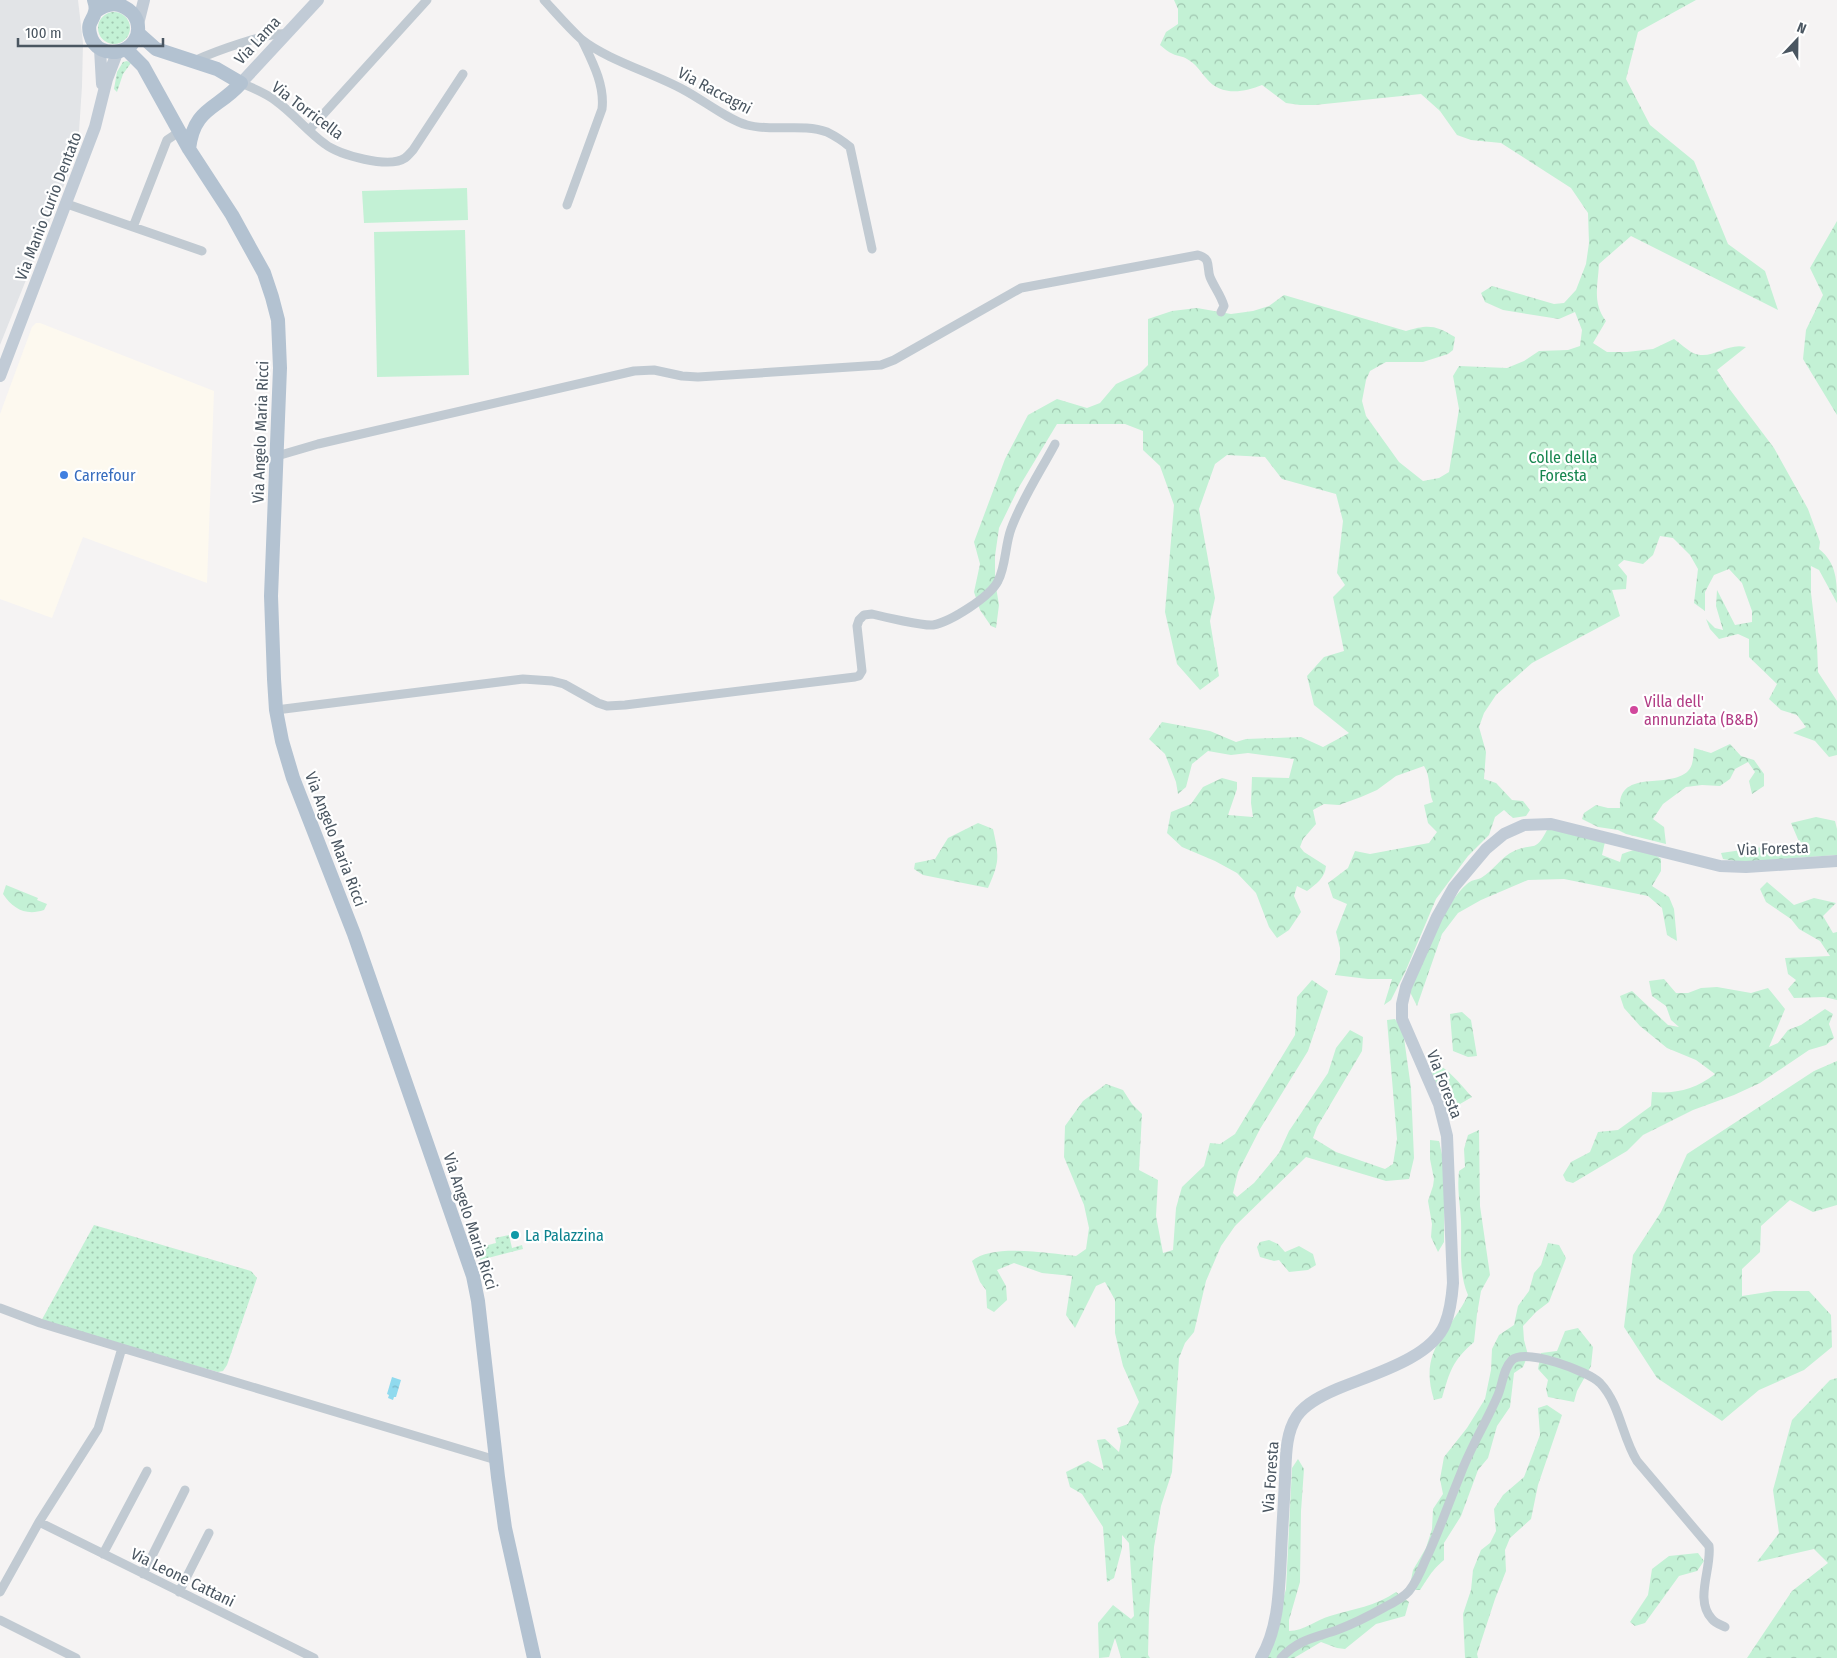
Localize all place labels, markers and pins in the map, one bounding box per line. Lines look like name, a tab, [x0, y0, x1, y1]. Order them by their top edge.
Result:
place label: Carrefour	[74, 466, 136, 485]
marker: Carrefour	[58, 469, 70, 481]
place label: Villa dell' annunziata (B&B)	[1644, 692, 1758, 729]
marker: Villa dell' annunziata (B&B)	[1628, 704, 1640, 716]
place label: La Palazzina	[525, 1226, 604, 1245]
marker: La Palazzina	[509, 1229, 521, 1241]

